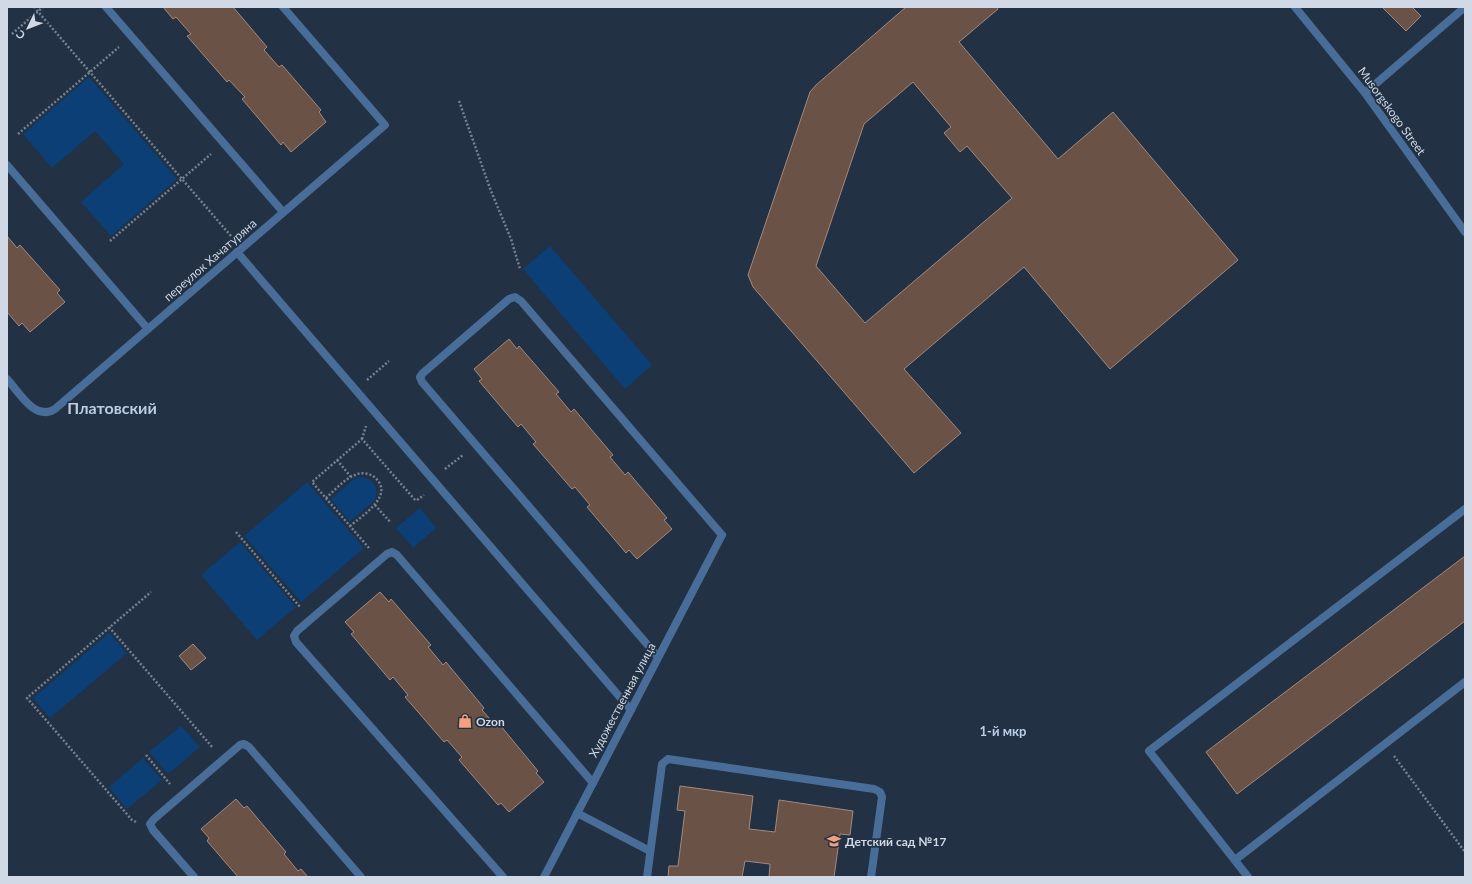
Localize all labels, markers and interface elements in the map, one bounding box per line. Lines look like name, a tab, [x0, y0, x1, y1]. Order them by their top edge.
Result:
north arrow	[8, 8, 48, 48]
text: С	[13, 28, 28, 42]
street label: Musorgskogo Street	[1355, 64, 1429, 159]
street label: переулок Хачатуряна	[161, 216, 259, 304]
district label: Платовский	[67, 398, 157, 417]
street label: Художественная улица	[585, 640, 659, 760]
shop icon: Ozon	[457, 713, 473, 729]
place label: Ozon	[476, 714, 505, 729]
district label: 1-й мкр	[980, 723, 1026, 739]
school or university icon: Детский сад №17	[826, 833, 842, 849]
place label: Детский сад №17	[845, 834, 946, 849]

